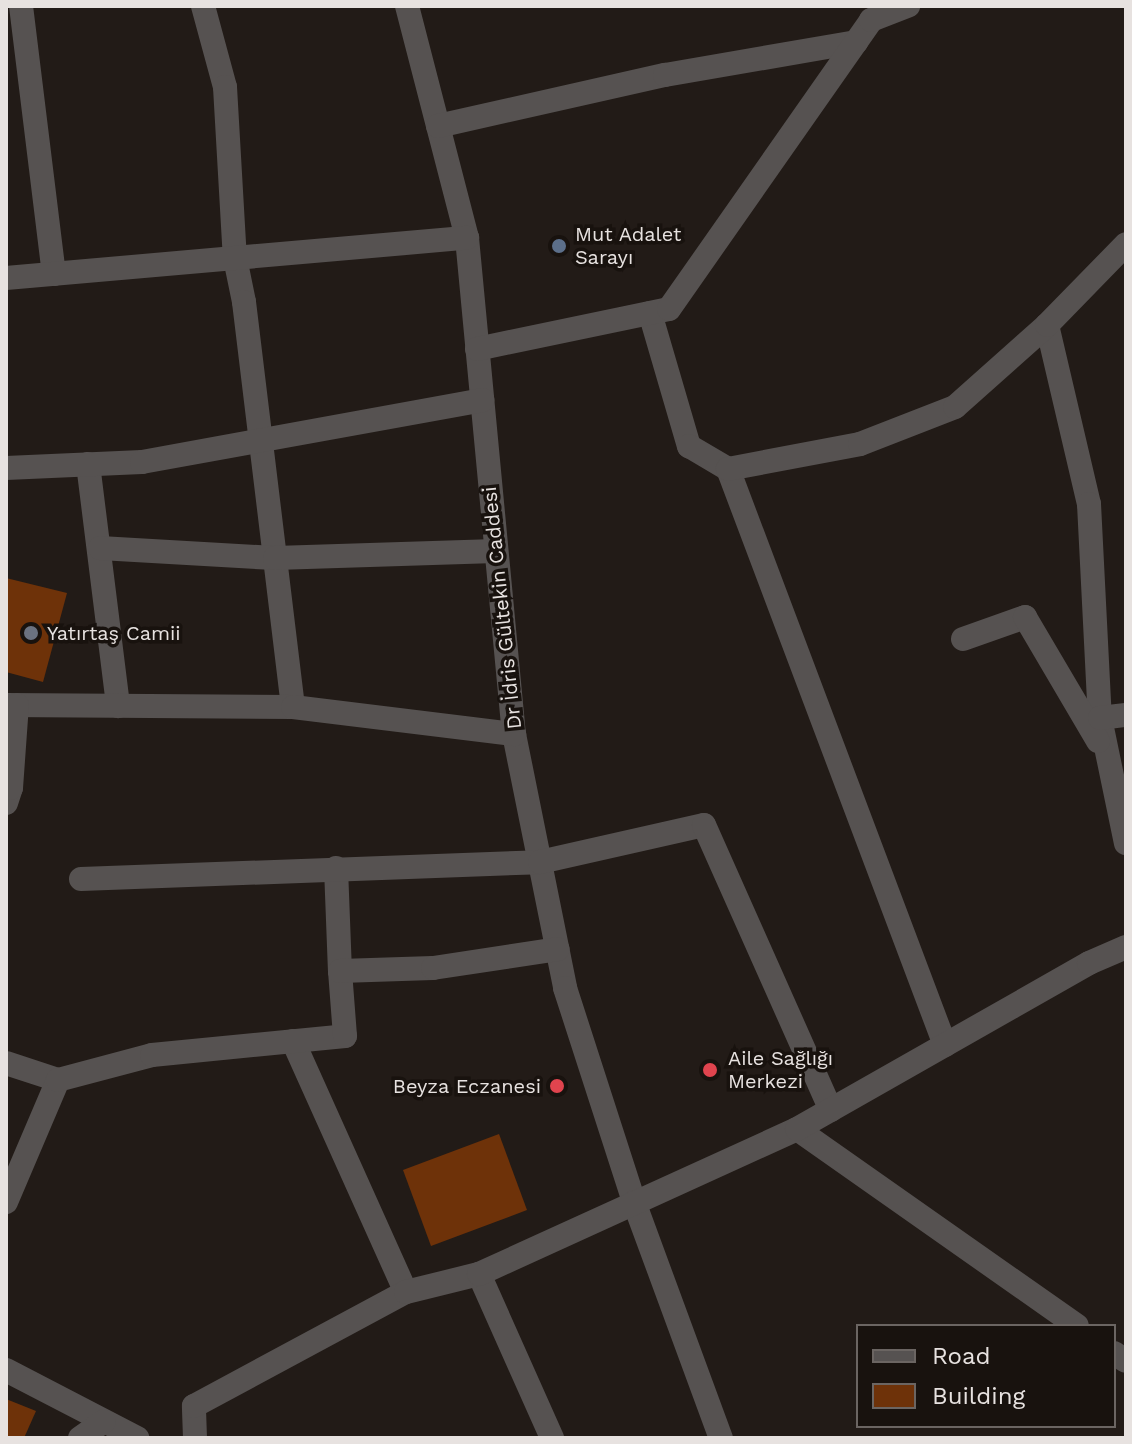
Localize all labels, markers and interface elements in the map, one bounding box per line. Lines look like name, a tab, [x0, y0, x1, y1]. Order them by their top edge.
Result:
place label: Mut Adalet Sarayı	[575, 222, 682, 269]
marker: Mut Adalet Sarayı	[550, 237, 568, 255]
street label: Dr İdris Gültekin Caddesi	[477, 485, 527, 731]
place label: Yatırtaş Camii	[47, 621, 181, 645]
marker: Yatırtaş Camii	[22, 624, 40, 642]
place label: Aile Sağlığı Merkezi	[728, 1046, 833, 1093]
marker: Aile Sağlığı Merkezi	[699, 1059, 721, 1081]
place label: Beyza Eczanesi	[392, 1074, 541, 1098]
marker: Beyza Eczanesi	[548, 1077, 566, 1095]
legend	[856, 1324, 1116, 1428]
text: Road	[932, 1342, 991, 1370]
text: Building	[932, 1382, 1025, 1410]

